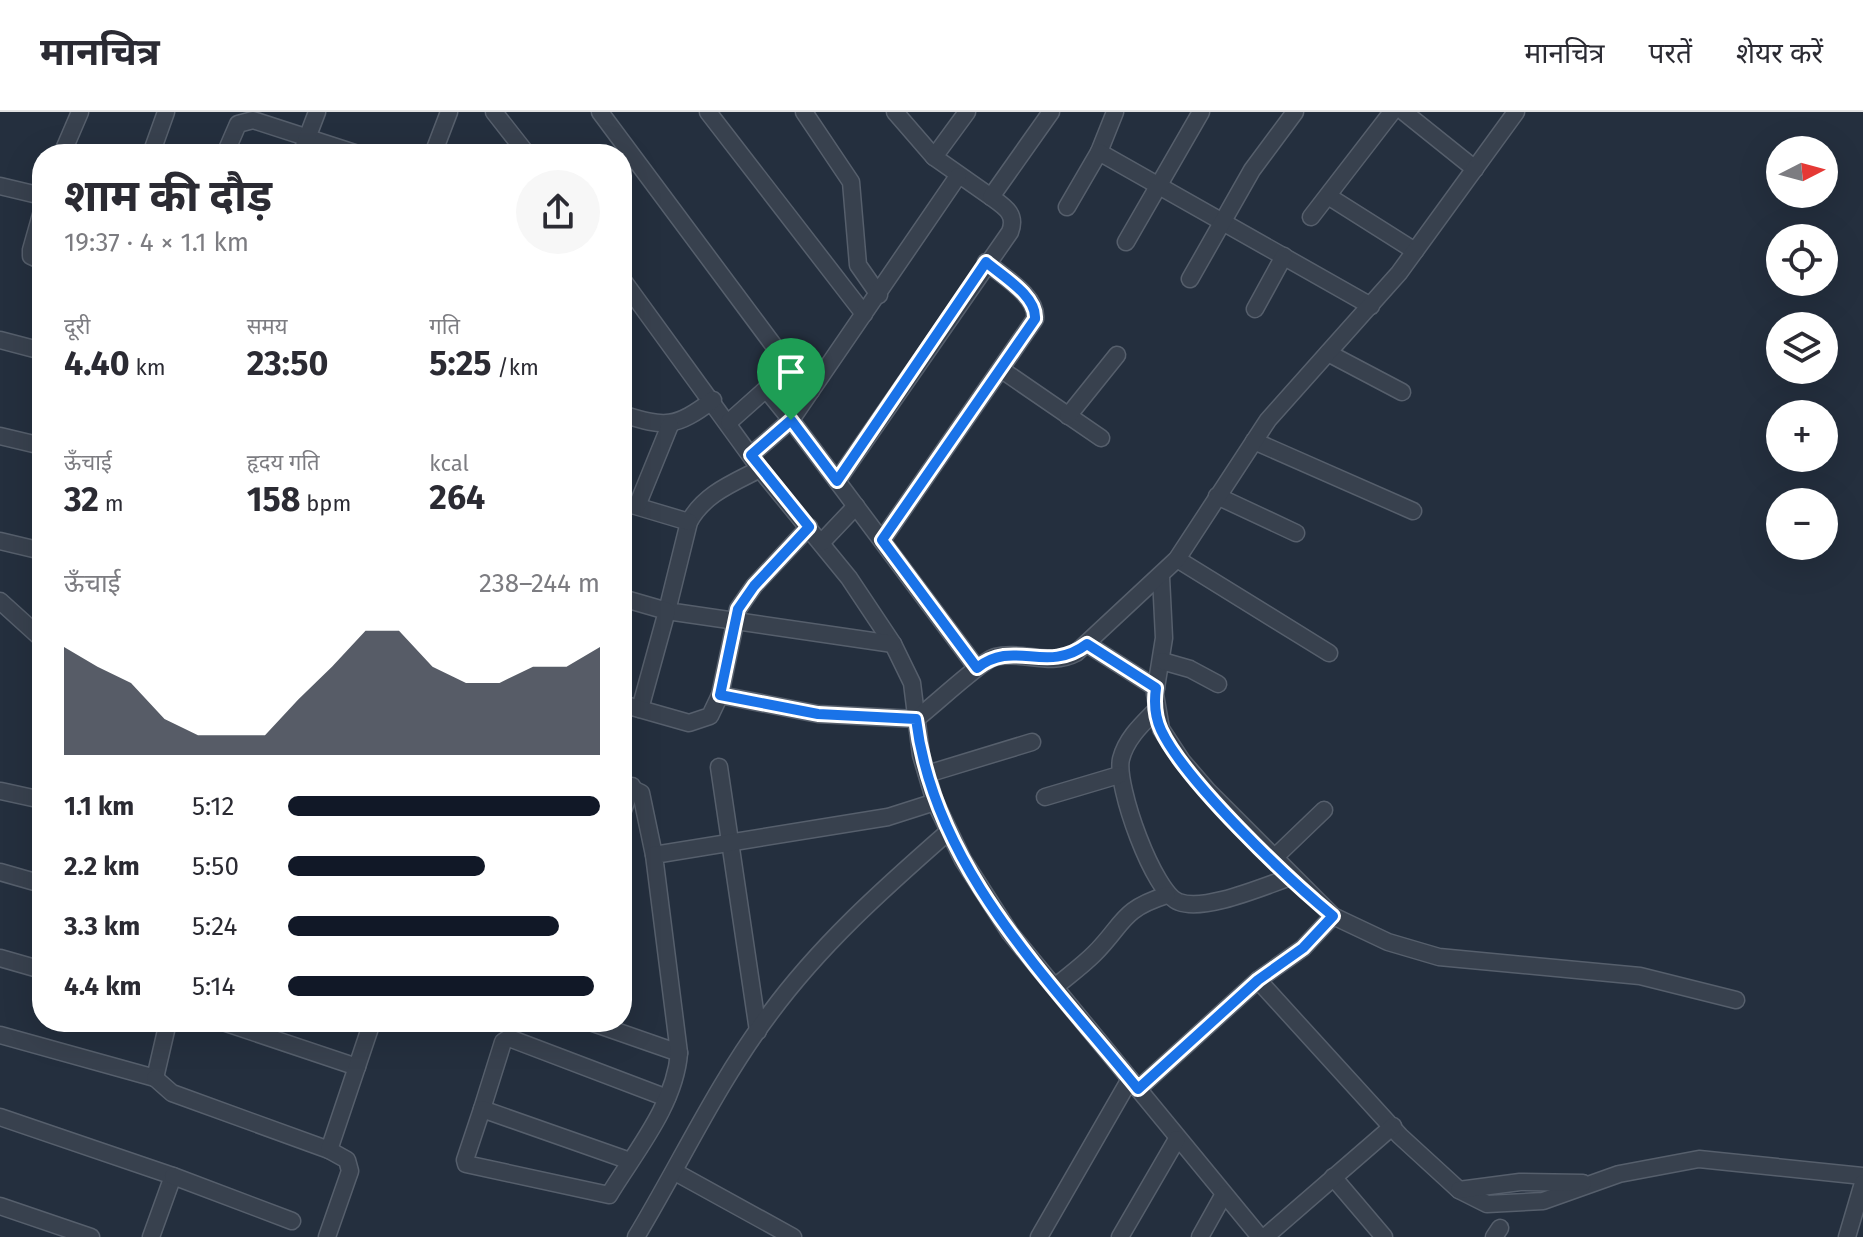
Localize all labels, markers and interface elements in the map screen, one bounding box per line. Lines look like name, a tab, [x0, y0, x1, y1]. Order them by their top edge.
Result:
text: मानचित्र	[40, 29, 160, 75]
text: मानचित्र	[1525, 37, 1605, 70]
text: परतें	[1649, 37, 1692, 70]
text: शेयर करें	[1736, 37, 1823, 70]
north arrow	[1766, 136, 1838, 208]
map controls	[1766, 136, 1838, 560]
text: शाम की दौड़	[64, 170, 272, 223]
button: share	[516, 170, 600, 254]
button: locate	[1766, 224, 1838, 296]
text: 19:37 · 4 × 1.1 km	[64, 227, 249, 258]
button: layers	[1766, 312, 1838, 384]
text: दूरी	[64, 313, 90, 340]
text: समय	[247, 313, 287, 340]
text: गति	[429, 313, 460, 340]
pin	[757, 338, 825, 420]
text: 4.40	[64, 343, 130, 384]
text: 23:50	[247, 343, 328, 384]
text: 5:25	[429, 343, 492, 384]
icon: arrive	[769, 350, 813, 394]
text: km	[130, 354, 166, 381]
text: /km	[492, 354, 539, 381]
button: +	[1766, 400, 1838, 472]
text: ऊँचाई	[64, 449, 112, 476]
text: हृदय गति	[247, 449, 320, 476]
text: kcal	[429, 450, 469, 477]
text: 264	[429, 477, 485, 518]
text: 32	[64, 479, 99, 520]
text: 158	[247, 479, 300, 520]
button: −	[1766, 488, 1838, 560]
text: m	[99, 490, 124, 517]
text: bpm	[300, 490, 351, 517]
text: ऊँचाई	[64, 568, 120, 599]
text: 238–244 m	[479, 568, 600, 599]
text: 1.1 km	[64, 791, 134, 822]
text: 5:12	[192, 791, 234, 822]
text: 2.2 km	[64, 851, 140, 882]
text: 5:50	[192, 851, 239, 882]
text: 3.3 km	[64, 911, 140, 942]
text: 5:24	[192, 911, 237, 942]
text: 4.4 km	[64, 971, 142, 1002]
text: 5:14	[192, 971, 235, 1002]

